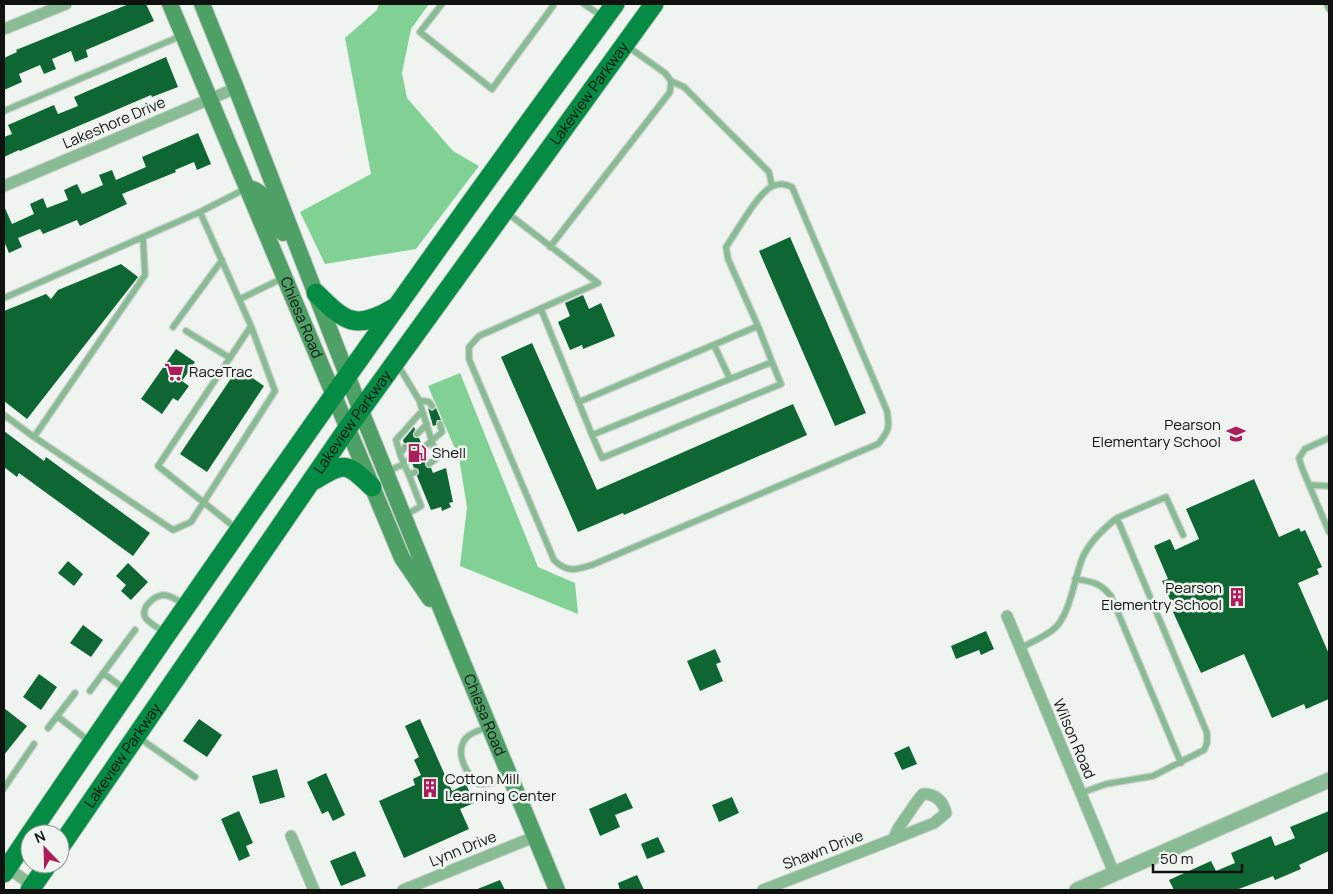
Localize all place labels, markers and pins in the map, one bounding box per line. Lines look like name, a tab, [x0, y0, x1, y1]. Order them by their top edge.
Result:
supermarket icon: RaceTrac	[163, 361, 185, 383]
place label: RaceTrac	[189, 361, 253, 382]
place label: Pearson Elementary School	[1092, 414, 1221, 452]
school or university icon: Pearson Elementary School	[1225, 423, 1247, 445]
fuel station icon: Shell	[406, 442, 428, 464]
place label: Shell	[432, 442, 466, 463]
place label: Pearson Elementry School	[1101, 577, 1222, 615]
building icon: Pearson Elementry School	[1226, 586, 1248, 608]
place label: Cotton Mill Learning Center	[445, 768, 557, 806]
building icon: Cotton Mill Learning Center	[419, 777, 441, 799]

